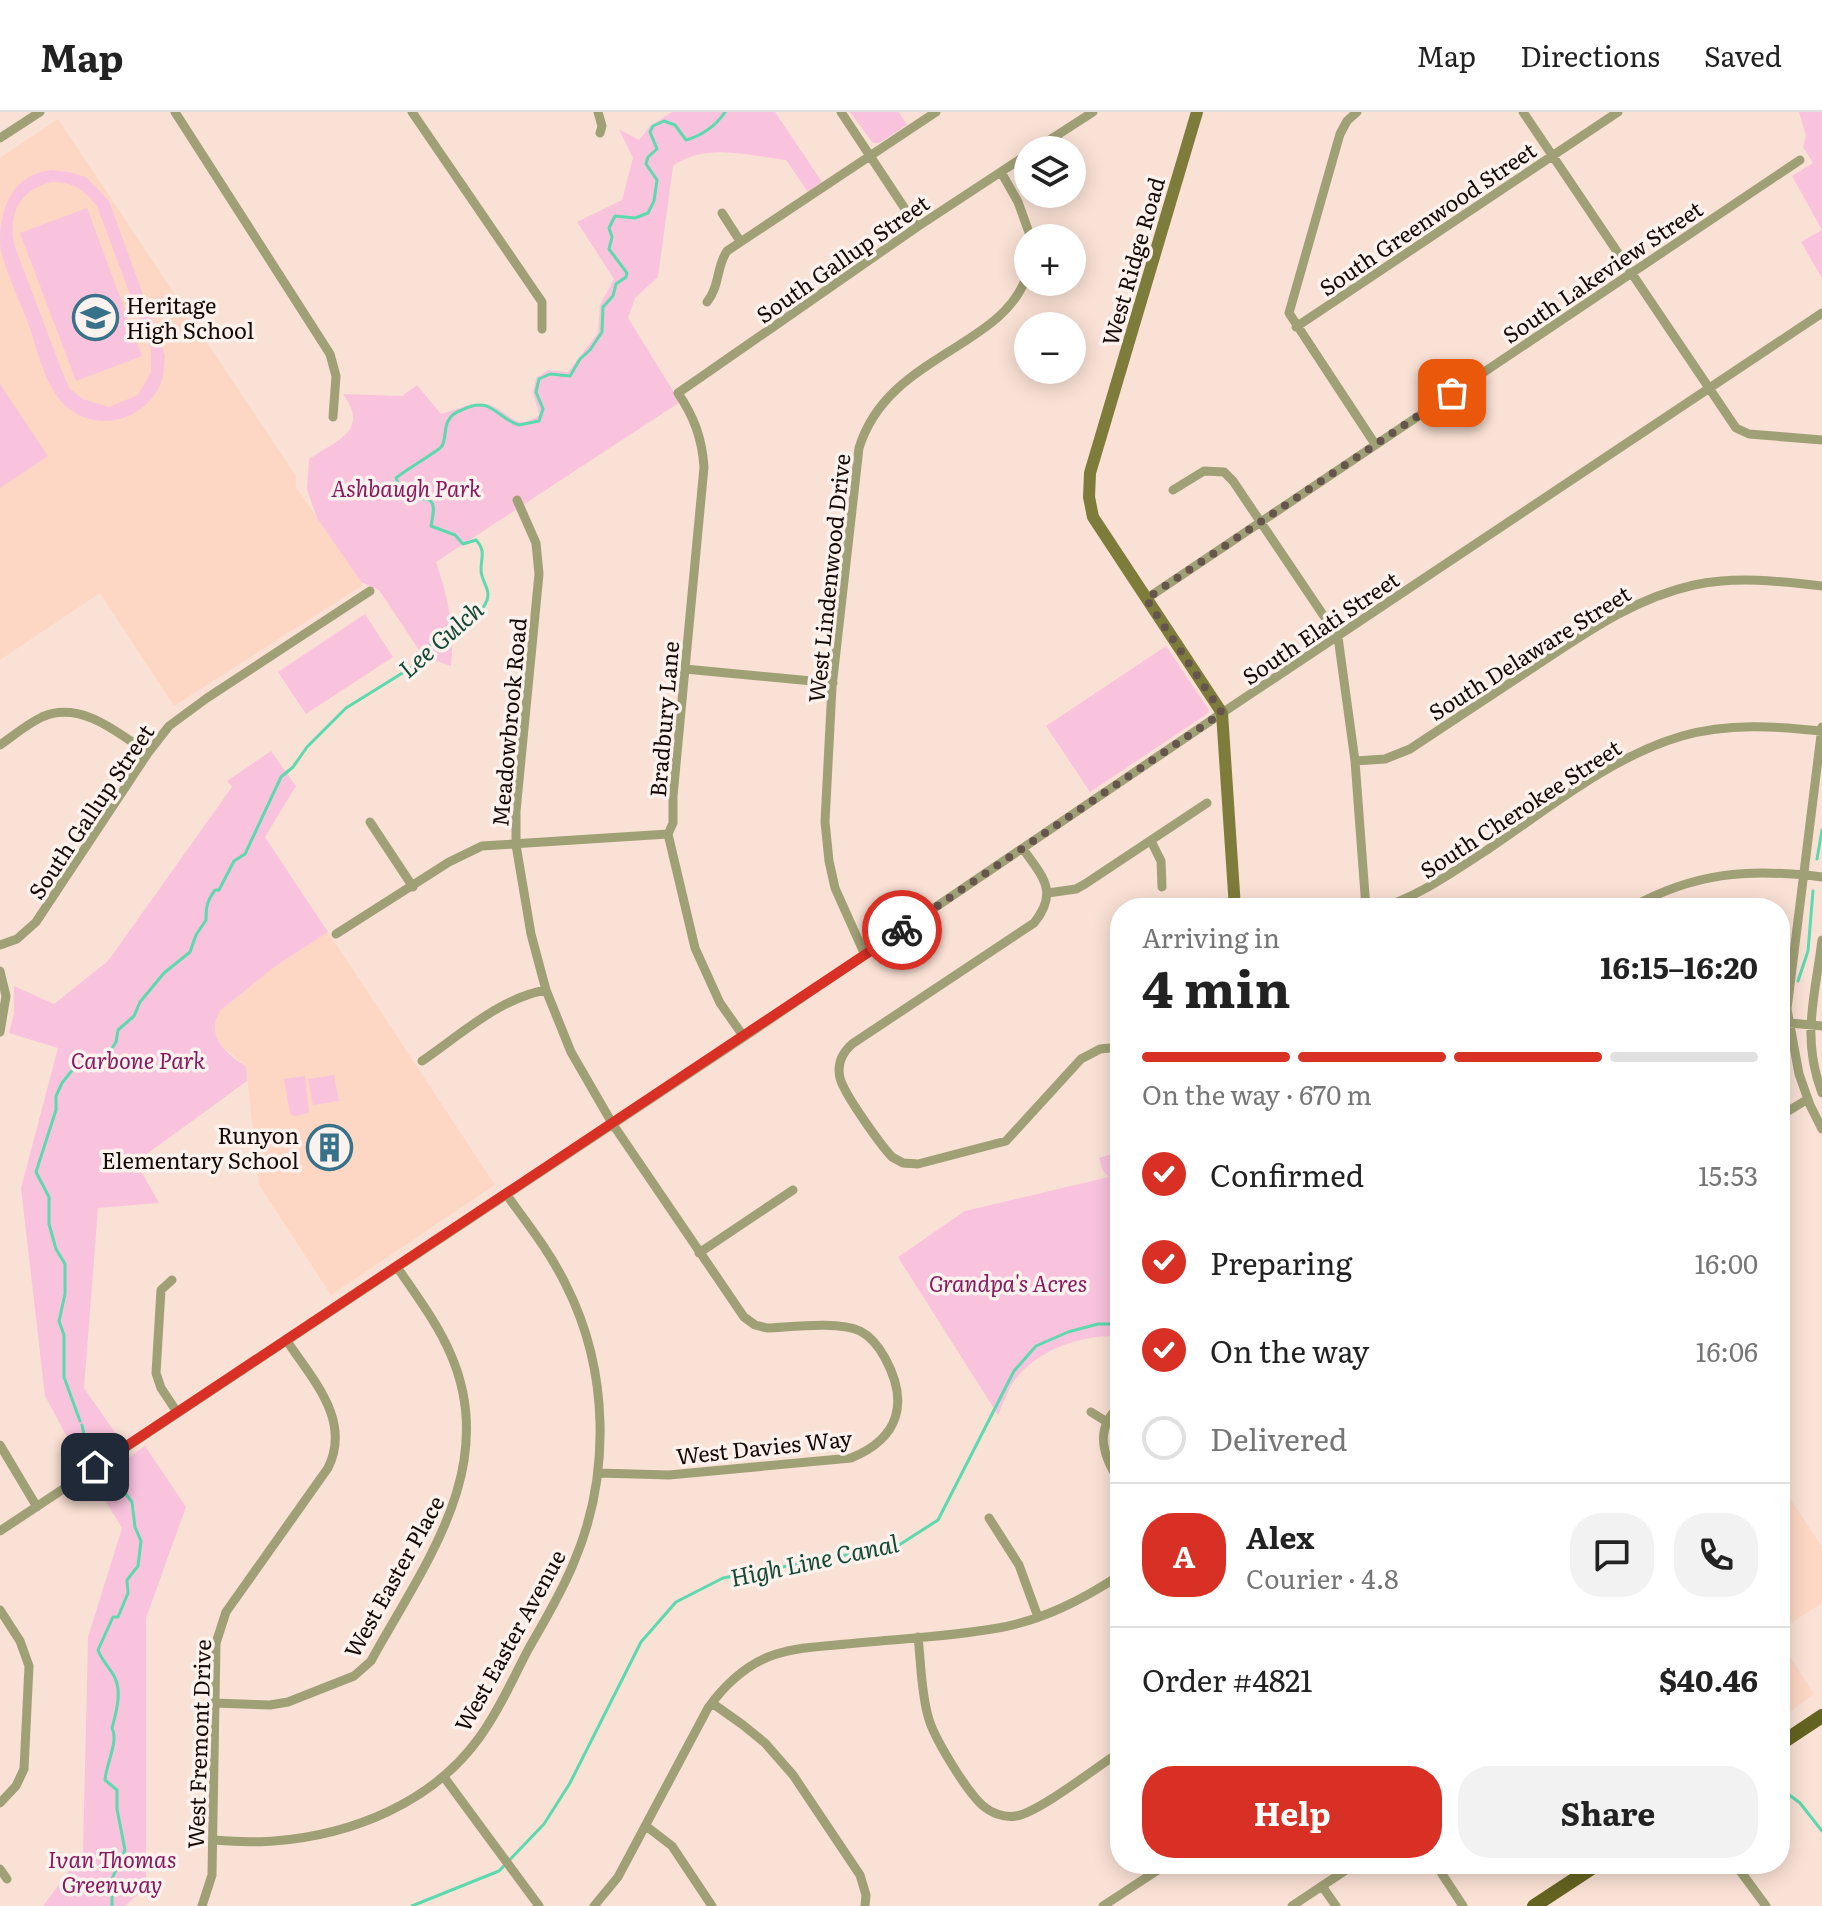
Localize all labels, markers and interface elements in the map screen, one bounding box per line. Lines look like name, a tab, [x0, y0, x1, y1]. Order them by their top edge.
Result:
text: Map	[40, 27, 124, 84]
text: Map	[1417, 34, 1476, 76]
text: Directions	[1520, 34, 1660, 76]
text: Saved	[1704, 34, 1782, 76]
street label: South Greenwood Street	[1312, 133, 1542, 303]
map controls	[1014, 136, 1086, 384]
button: layers	[1014, 136, 1086, 208]
street label: West Ridge Road	[1092, 173, 1172, 349]
street label: South Gallup Street	[749, 186, 935, 330]
street label: South Lakeview Street	[1495, 192, 1709, 350]
button: +	[1014, 224, 1086, 296]
place label: Heritage High School	[126, 288, 254, 346]
school or university icon: Heritage High School	[71, 293, 119, 341]
button: −	[1014, 312, 1086, 384]
pin	[1418, 359, 1486, 427]
icon: bag	[1430, 371, 1474, 415]
street label: West Lindenwood Drive	[799, 452, 857, 704]
park label: Ashbaugh Park	[331, 471, 481, 504]
street label: South Elati Street	[1235, 562, 1405, 692]
street label: South Delaware Street	[1422, 576, 1637, 728]
water label: Lee Gulch	[390, 591, 490, 685]
street label: Meadowbrook Road	[482, 616, 534, 828]
street label: Bradbury Lane	[640, 640, 686, 798]
street label: South Gallup Street	[19, 717, 161, 905]
street label: South Cherokee Street	[1413, 730, 1627, 886]
courier	[862, 890, 942, 970]
icon: bike	[880, 908, 924, 952]
text: Arriving in	[1142, 917, 1280, 956]
text: 16:15–16:20	[1600, 944, 1758, 988]
text: 4 min	[1142, 947, 1291, 1024]
park label: Carbone Park	[71, 1043, 205, 1076]
text: On the way · 670 m	[1142, 1074, 1372, 1113]
place label: Runyon Elementary School	[101, 1118, 299, 1176]
building icon: Runyon Elementary School	[306, 1123, 354, 1171]
icon: check	[1142, 1152, 1186, 1196]
text: Confirmed	[1210, 1152, 1364, 1196]
text: 15:53	[1698, 1155, 1758, 1194]
icon: check	[1142, 1240, 1186, 1284]
text: Preparing	[1210, 1240, 1352, 1284]
text: 16:00	[1695, 1243, 1758, 1282]
park label: Grandpa's Acres	[929, 1266, 1087, 1299]
icon: check	[1142, 1328, 1186, 1372]
text: On the way	[1210, 1328, 1369, 1372]
text: 16:06	[1696, 1331, 1758, 1370]
text: Delivered	[1210, 1416, 1347, 1460]
street label: West Davies Way	[674, 1420, 854, 1472]
pin	[61, 1433, 129, 1501]
icon: home	[73, 1445, 117, 1489]
street label: West Easter Place	[335, 1489, 451, 1663]
button: chat	[1570, 1513, 1654, 1597]
button: phone	[1674, 1513, 1758, 1597]
text: Alex	[1246, 1514, 1314, 1558]
water label: High Line Canal	[727, 1524, 901, 1594]
text: A	[1173, 1533, 1195, 1577]
street label: West Easter Avenue	[445, 1543, 573, 1737]
text: Courier · 4.8	[1246, 1558, 1399, 1597]
street label: West Fremont Drive	[178, 1639, 218, 1849]
text: Order #4821	[1142, 1657, 1312, 1701]
text: $40.46	[1659, 1657, 1758, 1701]
button: Help	[1142, 1766, 1442, 1858]
button: Share	[1458, 1766, 1758, 1858]
park label: Ivan Thomas Greenway	[48, 1842, 176, 1900]

